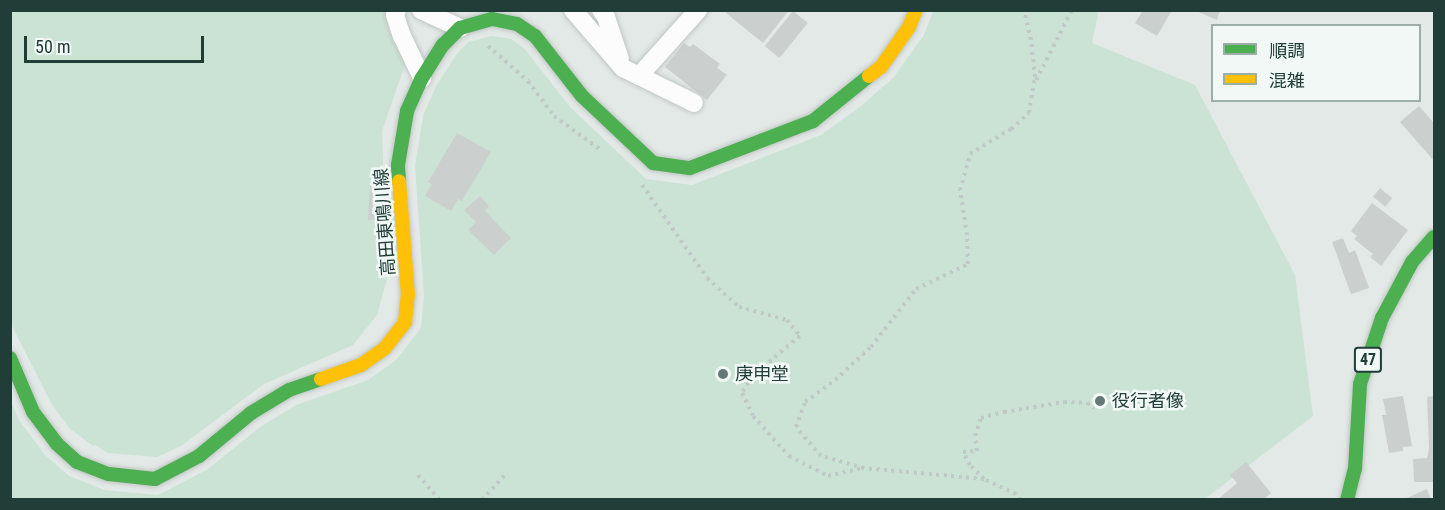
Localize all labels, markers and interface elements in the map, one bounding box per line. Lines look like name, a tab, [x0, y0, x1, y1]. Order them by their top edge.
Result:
scale bar	[27, 24, 207, 62]
legend	[1211, 24, 1421, 102]
text: 50 m	[35, 36, 70, 57]
text: 順調	[1269, 40, 1305, 61]
text: 混雑	[1269, 70, 1305, 91]
street label: 高田東鳴川線	[370, 167, 400, 277]
road number: 47	[1353, 347, 1383, 373]
place label: 庚申堂	[735, 363, 789, 385]
marker: 庚申堂	[716, 367, 730, 381]
place label: 役行者像	[1112, 390, 1184, 412]
marker: 役行者像	[1093, 394, 1107, 408]

